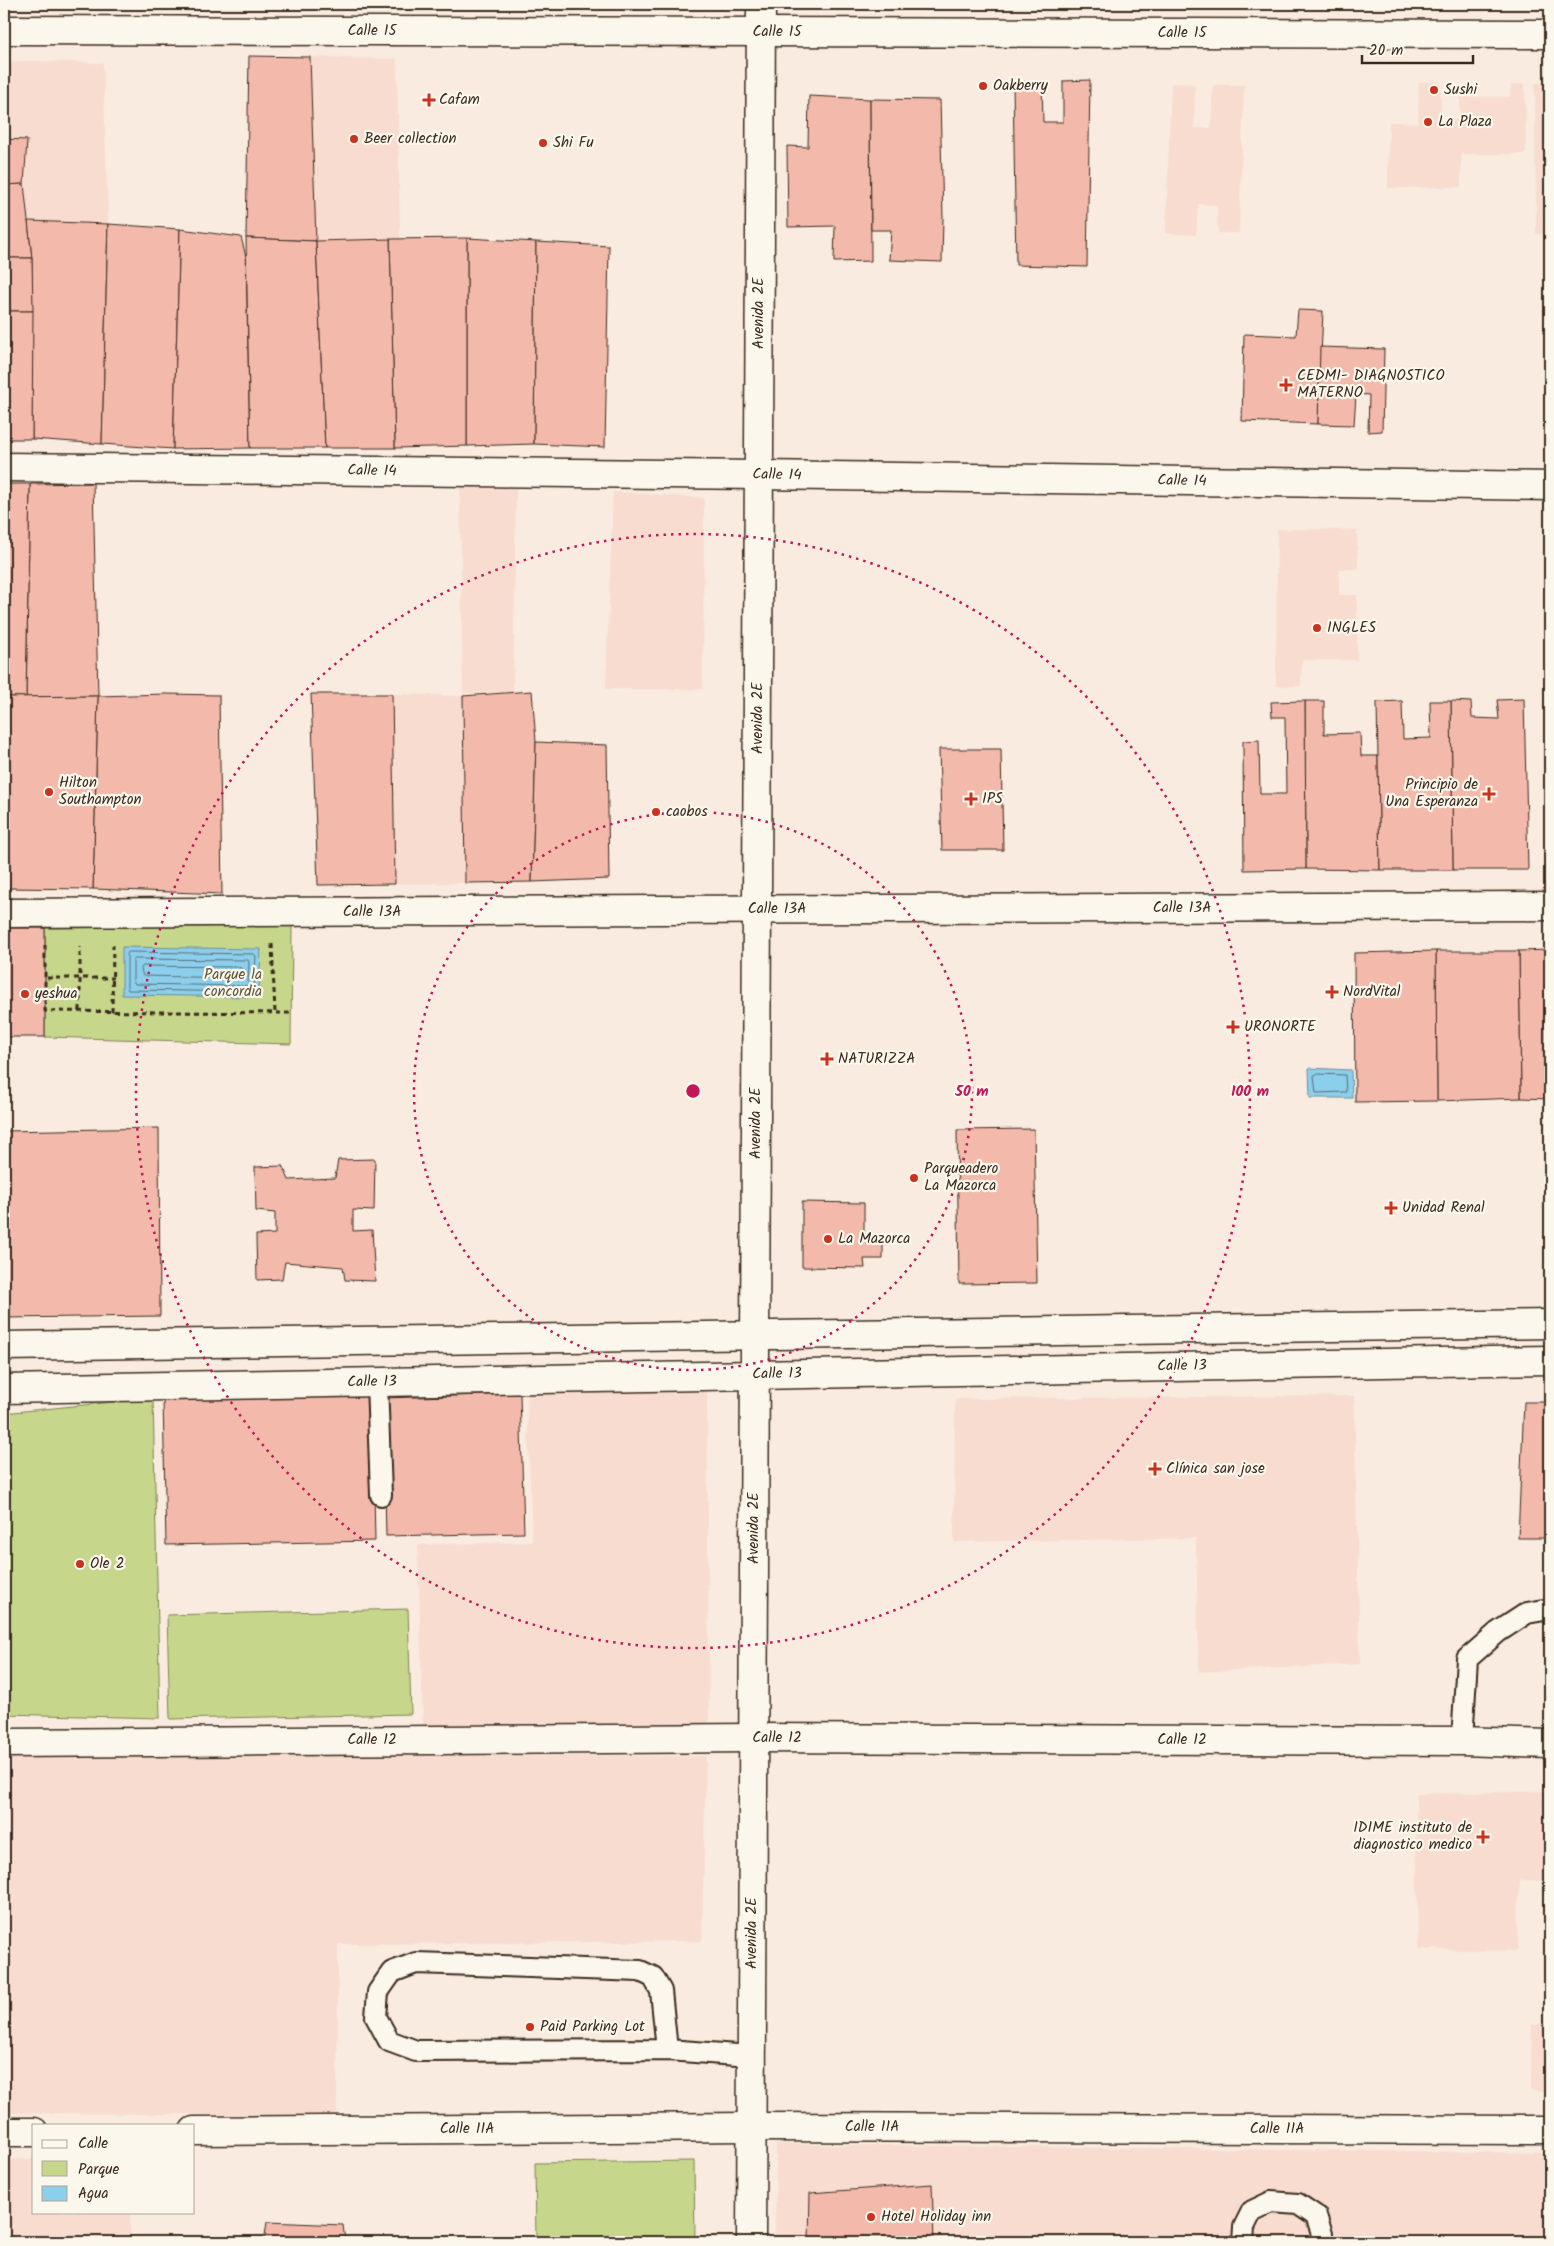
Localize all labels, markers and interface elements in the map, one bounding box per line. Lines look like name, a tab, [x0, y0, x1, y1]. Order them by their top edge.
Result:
street label: Calle 15	[348, 19, 397, 43]
street label: Calle 15	[753, 20, 802, 44]
street label: Calle 15	[1158, 21, 1207, 45]
scale bar	[1362, 32, 1473, 64]
text: 20 m	[1369, 39, 1403, 63]
place label: Oakberry	[993, 74, 1049, 98]
place label: Sushi	[1444, 78, 1479, 102]
marker: Oakberry	[977, 80, 989, 92]
marker: Sushi	[1428, 84, 1440, 96]
place label: Cafam	[439, 88, 480, 112]
marker: Cafam	[423, 94, 435, 106]
place label: La Plaza	[1438, 110, 1492, 134]
marker: La Plaza	[1422, 116, 1434, 128]
place label: Beer collection	[364, 127, 456, 151]
place label: Shi Fu	[553, 131, 594, 155]
marker: Beer collection	[348, 133, 360, 145]
marker: Shi Fu	[537, 137, 549, 149]
street label: Avenida 2E	[747, 276, 771, 349]
place label: CEDMI- DIAGNOSTICO MATERNO	[1297, 364, 1445, 405]
marker: CEDMI- DIAGNOSTICO MATERNO	[1279, 378, 1293, 392]
street label: Calle 14	[347, 459, 397, 483]
street label: Calle 14	[752, 463, 802, 487]
street label: Calle 14	[1157, 469, 1207, 493]
place label: INGLES	[1327, 616, 1376, 640]
marker: INGLES	[1311, 622, 1323, 634]
street label: Avenida 2E	[746, 681, 770, 754]
place label: Hilton Southampton	[59, 771, 142, 812]
place label: Principio de Una Esperanza	[1385, 773, 1478, 814]
marker: Hilton Southampton	[43, 786, 55, 798]
place label: IPS	[982, 787, 1003, 811]
marker: Principio de Una Esperanza	[1482, 787, 1496, 801]
marker: IPS	[964, 792, 978, 806]
place label: caobos	[666, 800, 708, 824]
marker: caobos	[650, 806, 662, 818]
street label: Calle 13A	[1153, 896, 1211, 920]
street label: Calle 13A	[748, 897, 806, 921]
street label: Calle 13A	[343, 900, 401, 924]
park label: Parque la concordia	[204, 963, 262, 1004]
place label: NordVital	[1343, 980, 1401, 1004]
place label: yeshua	[34, 982, 77, 1006]
marker: NordVital	[1325, 985, 1339, 999]
marker: yeshua	[19, 988, 31, 1000]
place label: URONORTE	[1244, 1015, 1317, 1039]
marker: URONORTE	[1226, 1020, 1240, 1034]
place label: NATURIZZA	[838, 1047, 915, 1071]
marker: NATURIZZA	[820, 1052, 834, 1066]
text: 50 m	[954, 1080, 989, 1104]
text: 100 m	[1231, 1080, 1269, 1104]
centre of rings	[684, 1082, 702, 1100]
street label: Avenida 2E	[744, 1086, 768, 1159]
place label: Parqueadero La Mazorca	[924, 1157, 998, 1198]
marker: Parqueadero La Mazorca	[908, 1172, 920, 1184]
place label: Unidad Renal	[1402, 1196, 1485, 1220]
marker: Unidad Renal	[1384, 1201, 1398, 1215]
place label: La Mazorca	[838, 1227, 910, 1251]
marker: La Mazorca	[822, 1233, 834, 1245]
street label: Calle 13	[1157, 1354, 1207, 1378]
street label: Calle 13	[752, 1362, 802, 1386]
street label: Calle 13	[347, 1370, 397, 1394]
place label: Clínica san jose	[1166, 1457, 1265, 1481]
marker: Clínica san jose	[1148, 1462, 1162, 1476]
street label: Avenida 2E	[742, 1491, 766, 1564]
place label: Ole 2	[90, 1552, 124, 1576]
marker: Ole 2	[74, 1558, 86, 1570]
street label: Calle 12	[752, 1726, 802, 1750]
street label: Calle 12	[347, 1728, 397, 1752]
street label: Calle 12	[1157, 1728, 1207, 1752]
place label: IDIME instituto de diagnostico medico	[1353, 1816, 1472, 1857]
marker: IDIME instituto de diagnostico medico	[1476, 1830, 1490, 1844]
street label: Avenida 2E	[740, 1896, 764, 1969]
place label: Paid Parking Lot	[540, 2015, 645, 2039]
marker: Paid Parking Lot	[524, 2021, 536, 2033]
street label: Calle 11A	[845, 2115, 899, 2139]
street label: Calle 11A	[440, 2117, 494, 2141]
street label: Calle 11A	[1250, 2117, 1304, 2141]
legend	[32, 2124, 195, 2214]
text: Calle	[78, 2132, 108, 2156]
text: Parque	[78, 2158, 119, 2182]
text: Agua	[78, 2182, 109, 2206]
place label: Hotel Holiday inn	[881, 2205, 991, 2229]
marker: Hotel Holiday inn	[865, 2211, 877, 2223]

